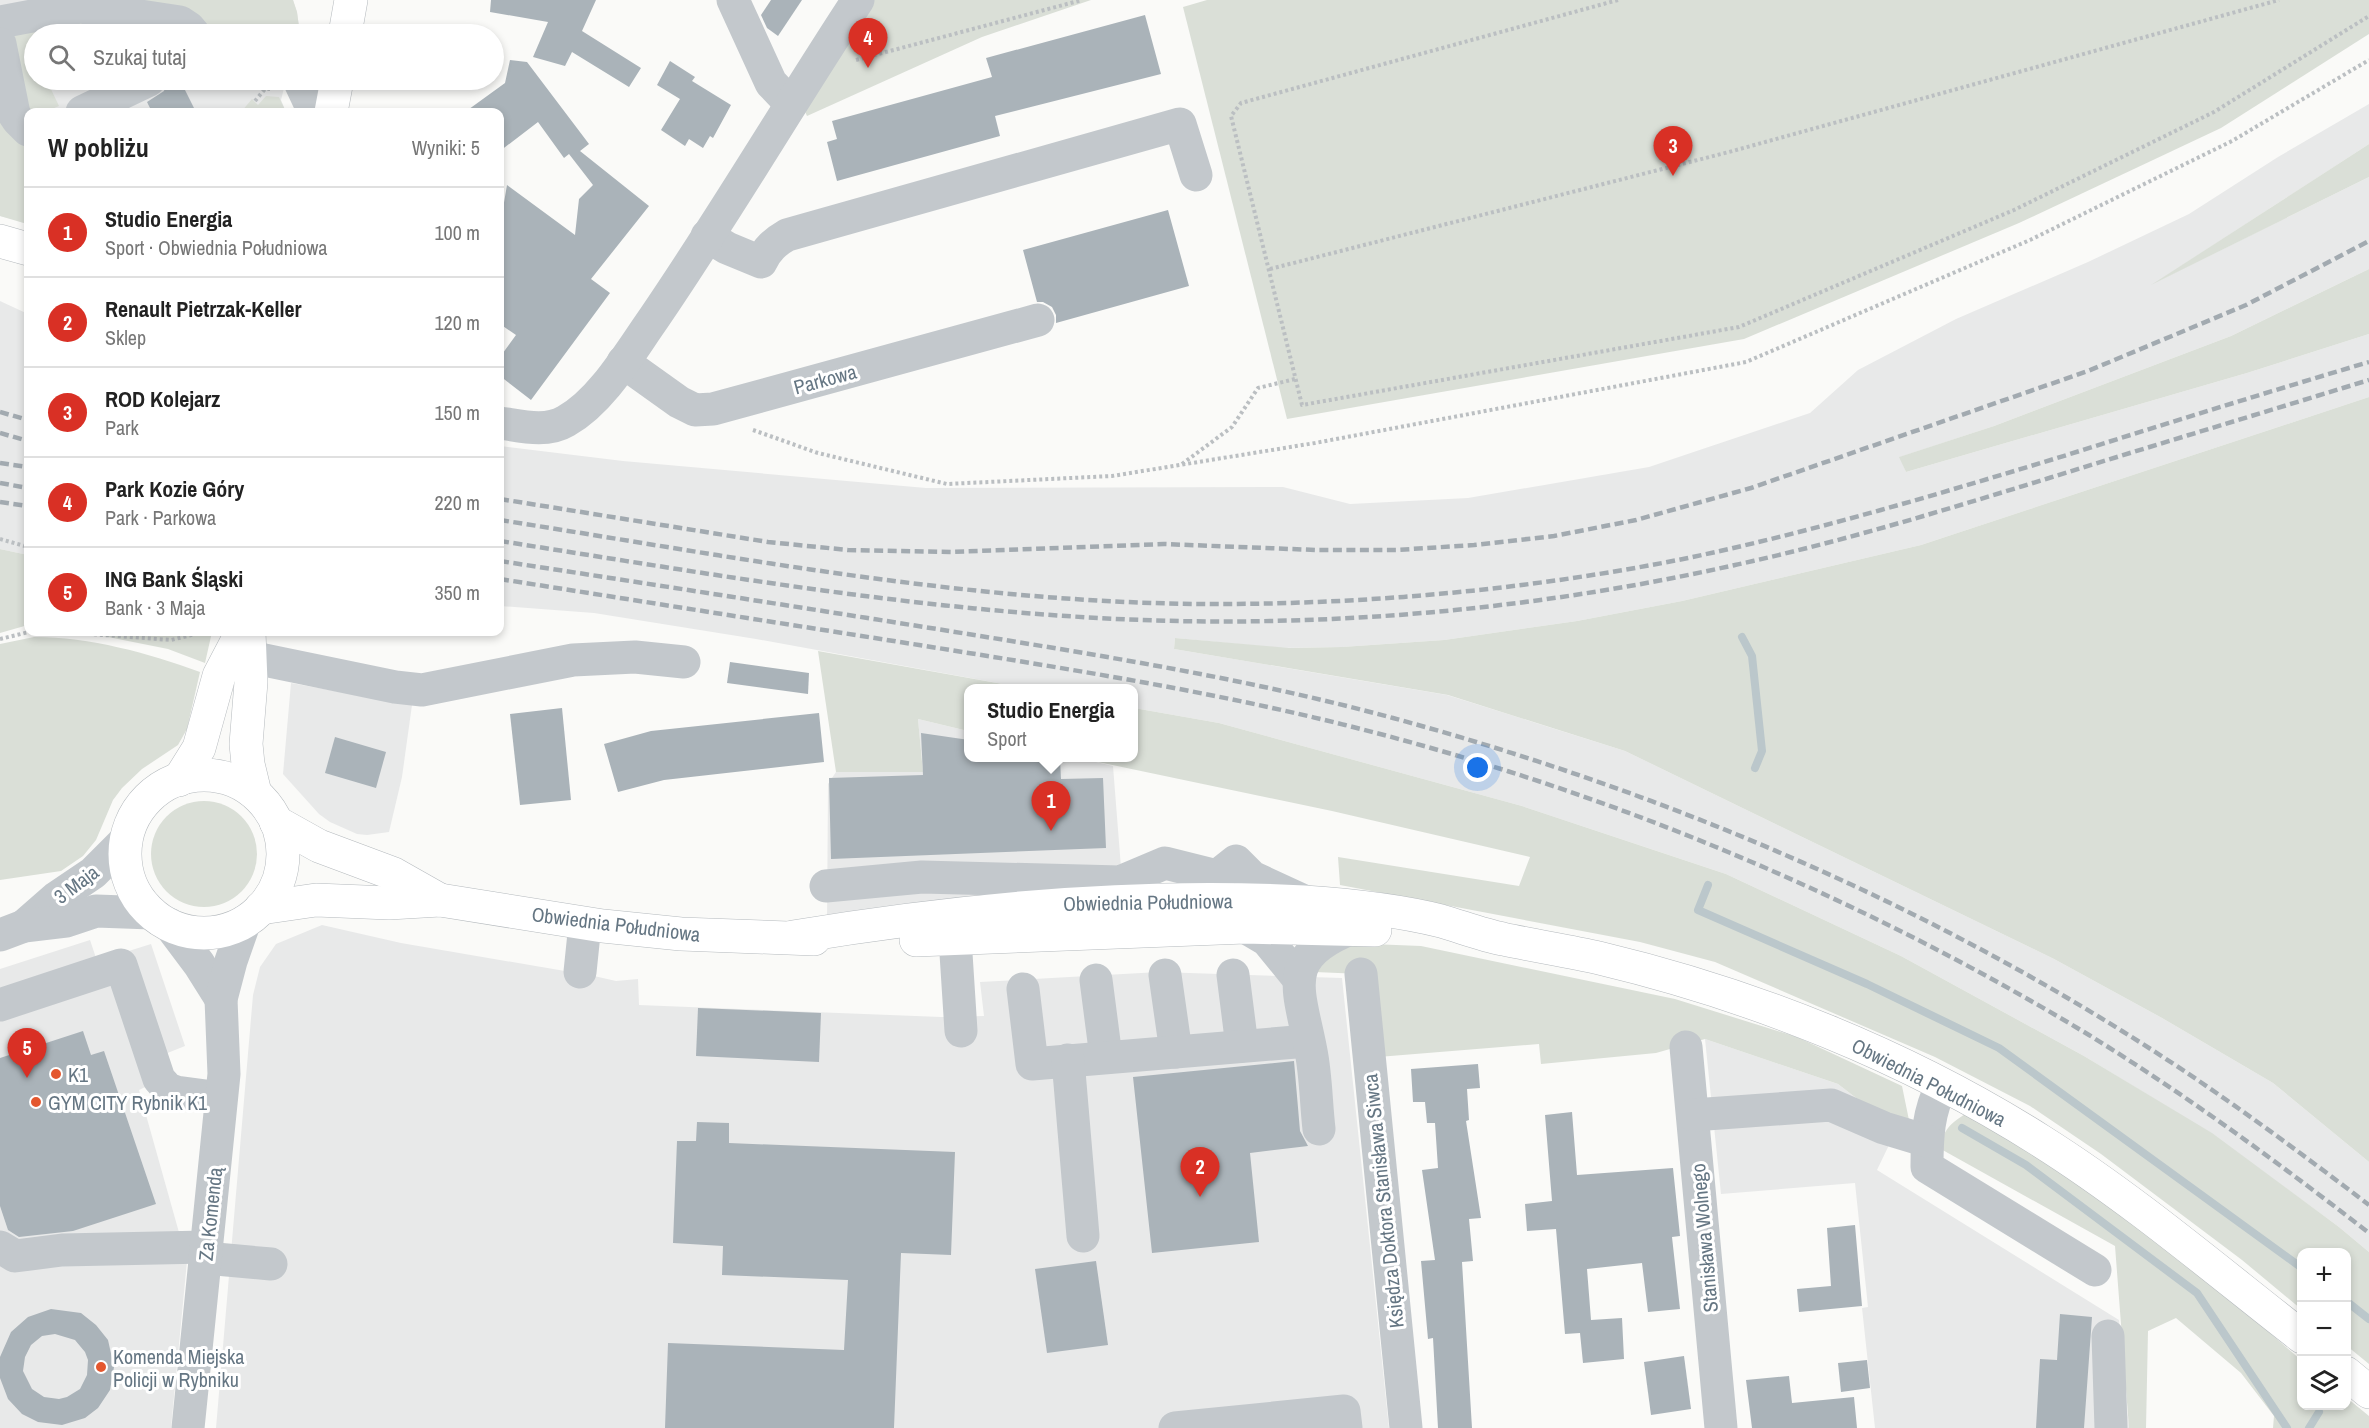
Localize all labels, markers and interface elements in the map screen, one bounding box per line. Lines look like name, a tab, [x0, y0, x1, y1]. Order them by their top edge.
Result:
pin: 4	[848, 19, 888, 68]
search box	[24, 24, 504, 90]
icon: search	[45, 41, 78, 74]
text: Szukaj tutaj	[93, 42, 186, 72]
pin: 3	[1654, 126, 1692, 176]
text: W pobliżu	[48, 130, 149, 165]
text: Wyniki: 5	[412, 134, 480, 161]
text: Studio Energia	[105, 204, 232, 234]
text: 1	[63, 219, 72, 246]
text: 100 m	[434, 219, 480, 246]
text: Sport · Obwiednia Południowa	[105, 234, 327, 261]
text: Renault Pietrzak-Keller	[105, 294, 302, 324]
text: 2	[63, 309, 72, 336]
text: 120 m	[434, 309, 480, 336]
text: Sklep	[105, 324, 146, 351]
street label: Parkowa	[791, 358, 859, 400]
text: ROD Kolejarz	[105, 384, 220, 414]
text: 3	[63, 399, 72, 426]
text: 150 m	[434, 399, 480, 426]
text: Park	[105, 414, 139, 441]
text: Park Kozie Góry	[105, 474, 244, 504]
text: 4	[63, 489, 72, 516]
text: 220 m	[434, 489, 480, 516]
text: Park · Parkowa	[105, 504, 216, 531]
text: ING Bank Śląski	[105, 564, 243, 594]
text: 5	[63, 579, 72, 606]
text: 350 m	[434, 579, 480, 606]
text: Bank · 3 Maja	[105, 594, 205, 621]
popup	[964, 684, 1138, 762]
text: Studio Energia	[987, 695, 1115, 725]
text: Sport	[987, 725, 1027, 752]
your location	[1463, 753, 1492, 782]
pin: 1	[1032, 782, 1070, 831]
street label: 3 Maja	[48, 858, 104, 910]
street label: Obwiednia Południowa	[1063, 887, 1233, 917]
street label: Obwiednia Południowa	[530, 900, 702, 948]
pin: 5	[8, 1028, 46, 1078]
street label: Obwiednia Południowa	[1847, 1031, 2011, 1133]
place label: K1	[68, 1061, 88, 1088]
marker: K1	[49, 1067, 63, 1081]
street label: Księdza Doktora Stanisława Siwca	[1356, 1073, 1410, 1329]
place label: GYM CITY Rybnik K1	[48, 1089, 207, 1116]
marker: GYM CITY Rybnik K1	[29, 1095, 43, 1109]
pin: 2	[1180, 1148, 1220, 1197]
street label: Stanisława Wolnego	[1684, 1162, 1724, 1314]
street label: Za Komendą	[192, 1165, 228, 1262]
map controls	[2297, 1248, 2351, 1410]
button: +	[2297, 1248, 2351, 1302]
button: −	[2297, 1302, 2351, 1356]
place label: Komenda Miejska Policji w Rybniku	[113, 1343, 244, 1393]
button: layers	[2297, 1356, 2351, 1410]
marker: Komenda Miejska Policji w Rybniku	[94, 1360, 108, 1374]

